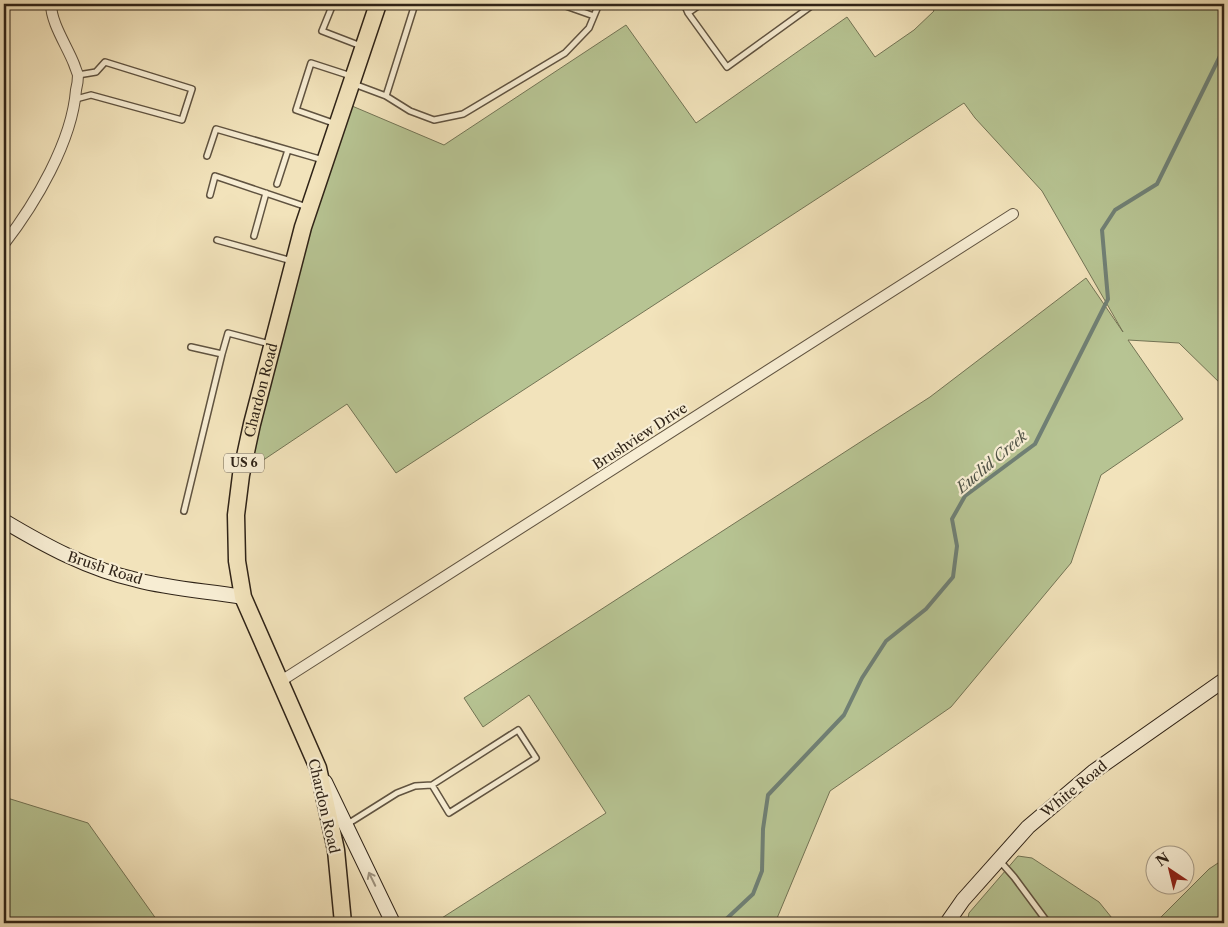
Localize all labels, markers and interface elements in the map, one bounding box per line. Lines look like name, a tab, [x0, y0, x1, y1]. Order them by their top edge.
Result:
street label: Chardon Road	[240, 340, 282, 439]
street label: Brushview Drive	[589, 399, 691, 473]
water label: Euclid Creek	[951, 426, 1031, 498]
road number: US 6	[224, 453, 264, 472]
street label: Brush Road	[65, 547, 145, 589]
street label: Chardon Road	[304, 757, 344, 856]
street label: White Road	[1037, 757, 1111, 822]
north arrow	[1146, 844, 1196, 894]
text: N	[1152, 848, 1173, 870]
one-way arrow	[367, 872, 376, 887]

